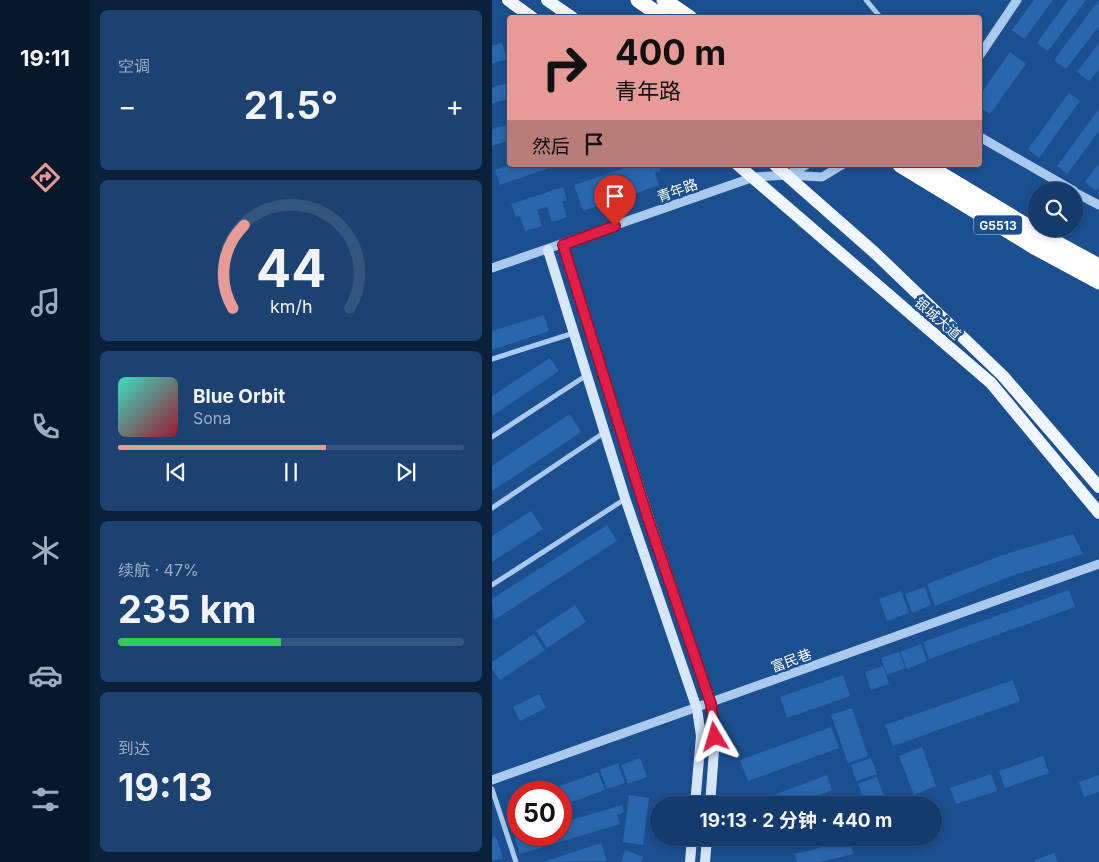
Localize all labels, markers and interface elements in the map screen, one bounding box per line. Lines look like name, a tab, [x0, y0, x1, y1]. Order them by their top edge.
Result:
text: 400 m	[615, 31, 726, 73]
icon: right	[532, 35, 597, 100]
text: 19:11	[20, 45, 70, 71]
text: 空调	[118, 56, 150, 76]
text: 青年路	[615, 78, 681, 104]
text: 21.5°	[244, 82, 338, 128]
text: −	[118, 89, 137, 123]
text: +	[445, 89, 464, 123]
icon: arrive	[580, 130, 608, 158]
text: 然后	[532, 135, 570, 158]
icon: directions	[28, 160, 63, 195]
pin	[594, 175, 636, 226]
street label: 青年路	[654, 175, 700, 205]
icon: arrive	[601, 182, 629, 210]
map controls	[1028, 182, 1083, 237]
button: search	[1028, 182, 1083, 237]
road number: G5513	[974, 216, 1022, 234]
text: 44	[256, 237, 326, 300]
icon: music	[28, 285, 63, 320]
street label: 银城大道	[911, 293, 965, 343]
text: km/h	[270, 296, 312, 317]
text: Blue Orbit	[193, 385, 285, 408]
text: Sona	[193, 408, 231, 428]
icon: phone	[28, 409, 63, 444]
icon: previous	[162, 458, 190, 486]
icon: pause	[277, 458, 305, 486]
icon: next	[392, 458, 420, 486]
icon: climate	[28, 533, 63, 568]
text: 续航 · 47%	[118, 560, 199, 580]
text: 235 km	[118, 586, 256, 632]
street label: 富民巷	[768, 645, 814, 675]
icon: car	[28, 658, 63, 693]
position arrow	[688, 710, 740, 762]
text: 到达	[118, 738, 150, 758]
text: 19:13	[118, 764, 213, 810]
speed limit sign: 50	[507, 781, 572, 846]
icon: filters	[28, 782, 63, 817]
text: 19:13 · 2 分钟 · 440 m	[700, 809, 892, 832]

